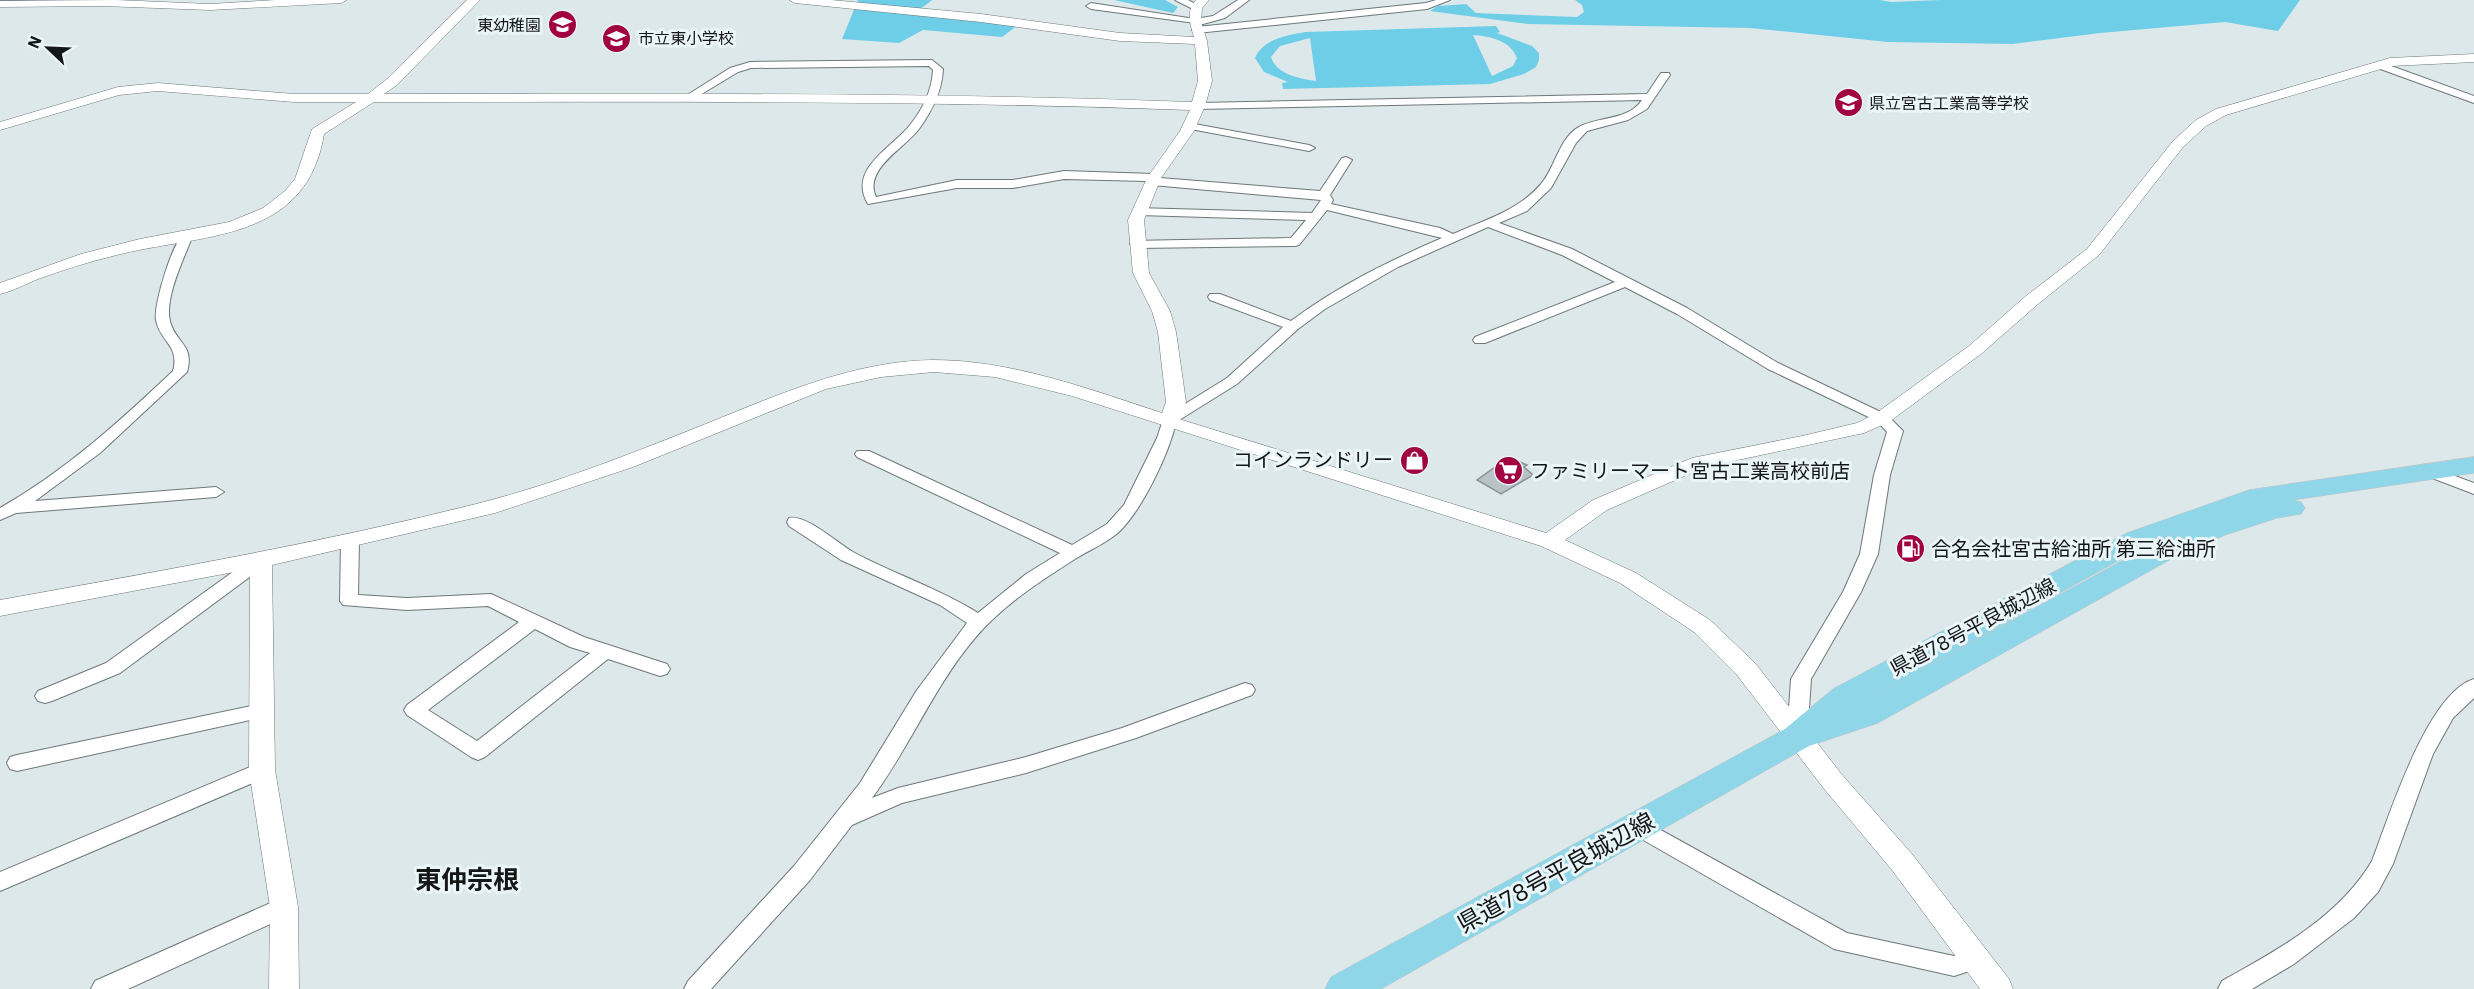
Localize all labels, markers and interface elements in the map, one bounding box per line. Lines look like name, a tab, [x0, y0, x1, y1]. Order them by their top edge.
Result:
school or university icon: 東幼稚園	[546, 9, 578, 41]
place label: 東幼稚園	[477, 15, 541, 35]
north arrow	[18, 18, 78, 78]
school or university icon: 市立東小学校	[601, 22, 633, 54]
place label: 市立東小学校	[638, 28, 734, 48]
text: N	[23, 33, 46, 51]
school or university icon: 県立宮古工業高等学校	[1832, 87, 1864, 119]
place label: 県立宮古工業高等学校	[1869, 93, 2029, 113]
shop icon: コインランドリー	[1398, 444, 1430, 476]
place label: コインランドリー	[1233, 446, 1393, 473]
supermarket icon: ファミリーマート宮古工業高校前店	[1493, 455, 1525, 487]
place label: ファミリーマート宮古工業高校前店	[1530, 457, 1850, 484]
fuel station icon: 合名会社宮古給油所 第三給油所	[1894, 533, 1926, 565]
place label: 合名会社宮古給油所 第三給油所	[1931, 535, 2216, 562]
street label: 県道78号平良城辺線	[1885, 571, 2060, 682]
street label: 県道78号平良城辺線	[1451, 805, 1660, 940]
district label: 東仲宗根	[415, 862, 519, 896]

